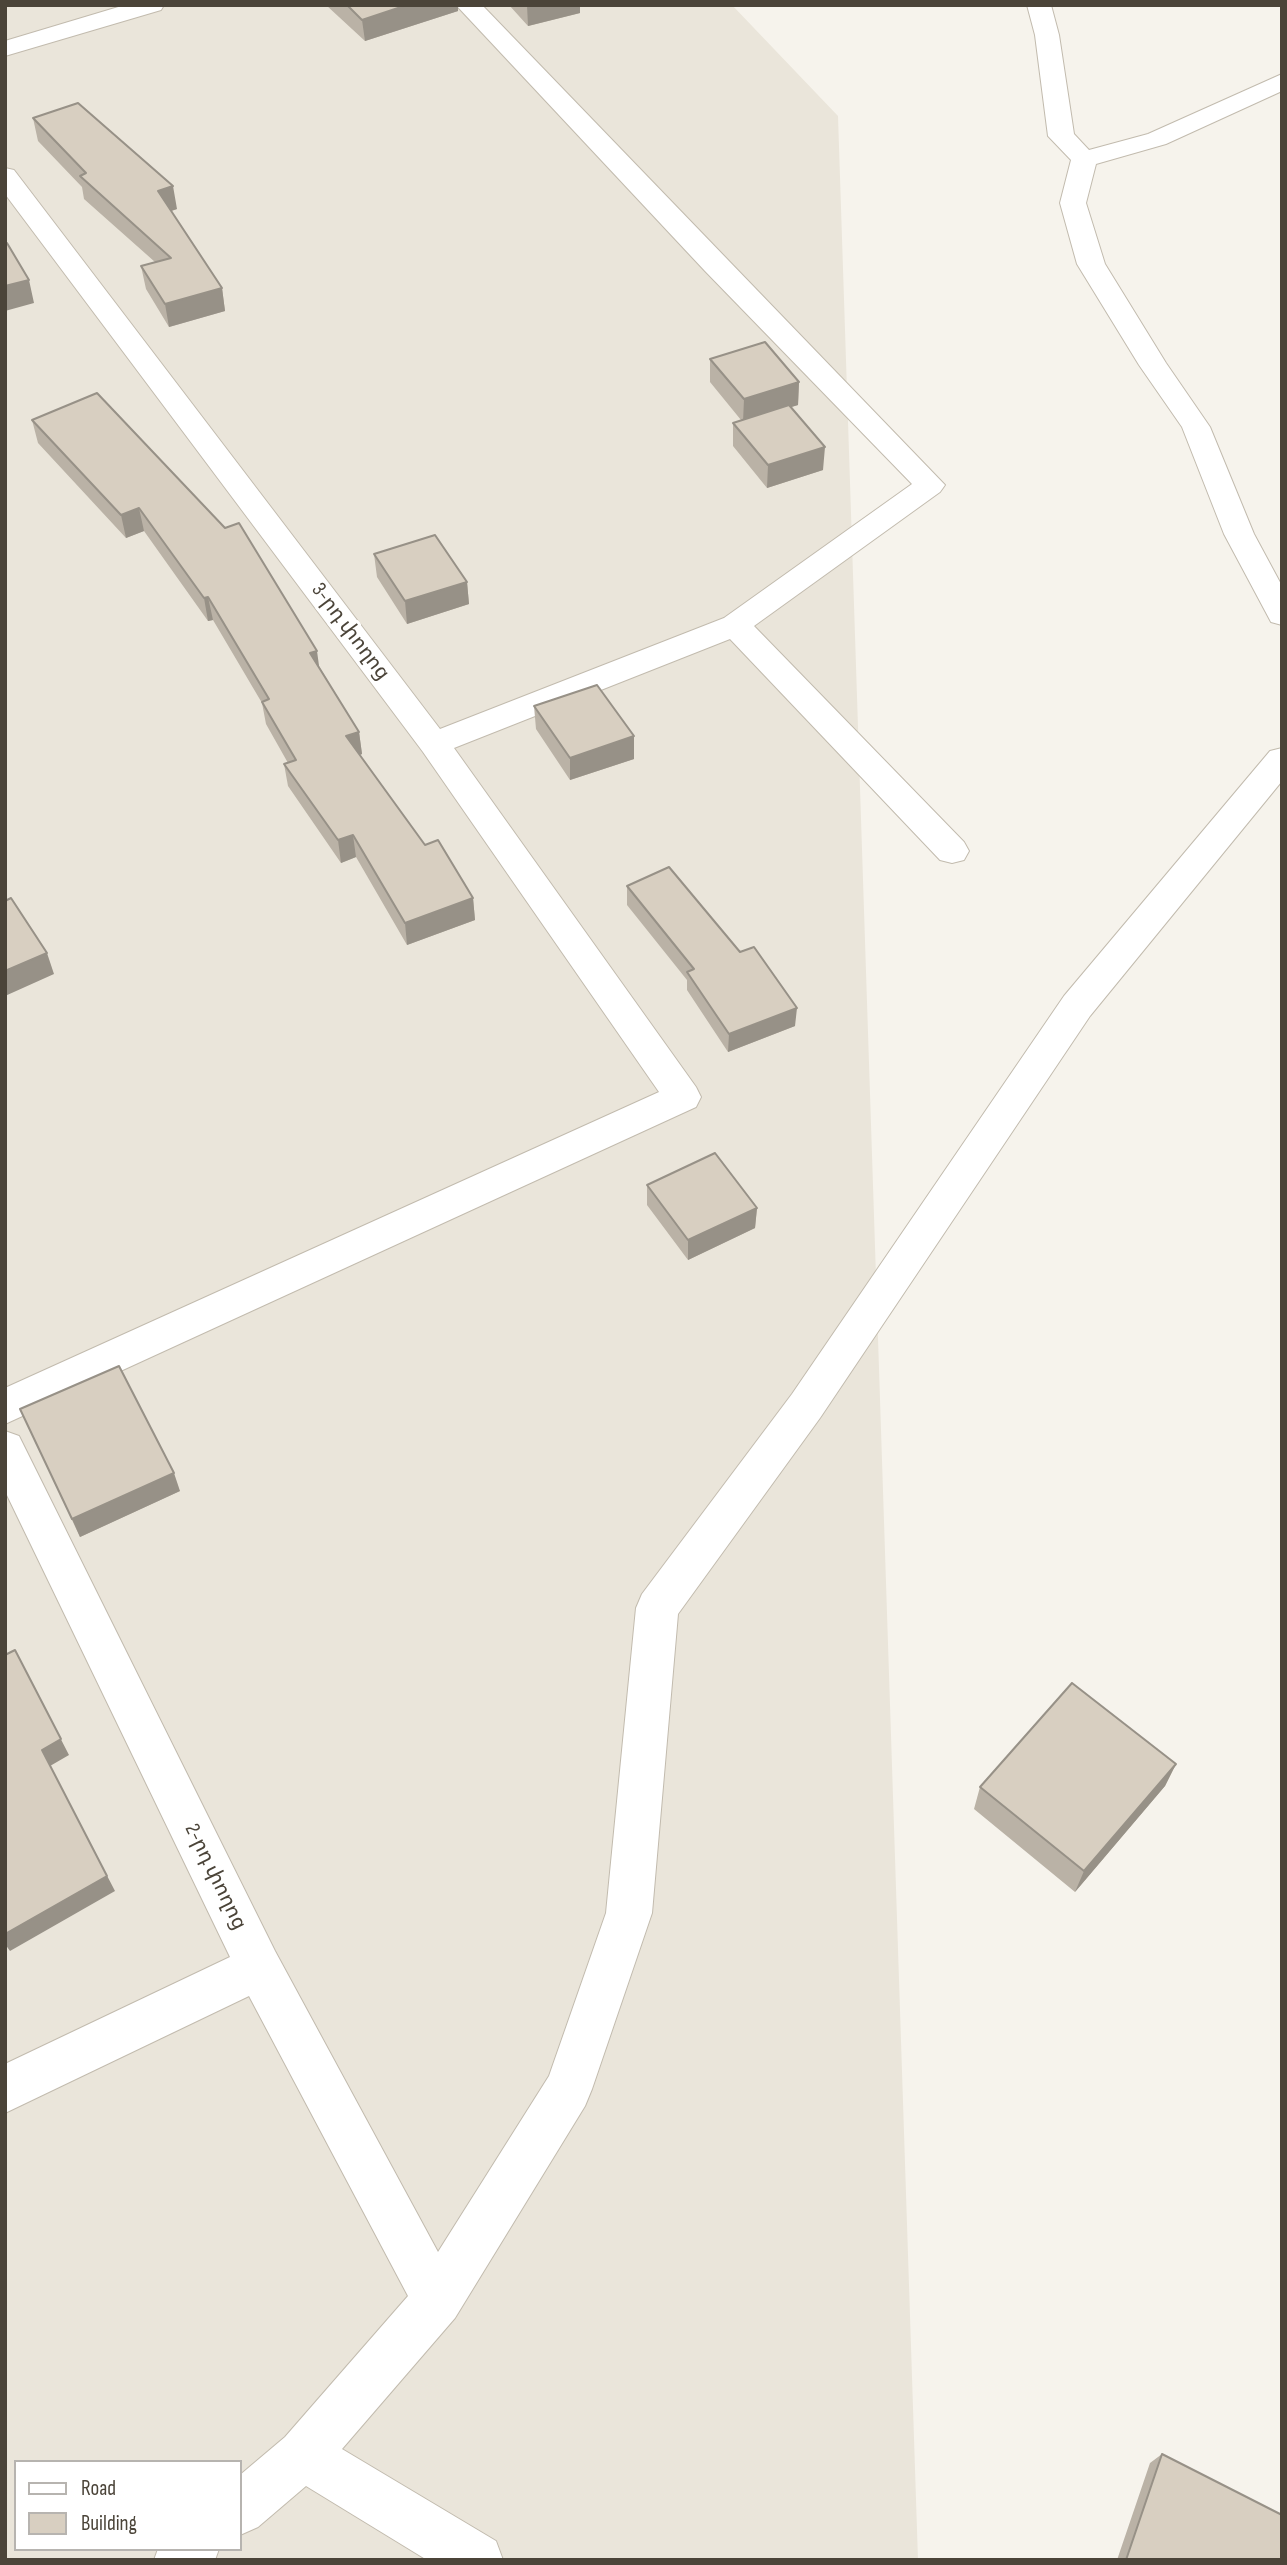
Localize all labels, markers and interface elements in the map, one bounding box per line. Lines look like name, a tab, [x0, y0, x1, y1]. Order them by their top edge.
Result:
street label: 3-րդ փողոց	[305, 578, 395, 686]
street label: 2-րդ փողոց	[178, 1820, 252, 1934]
legend	[14, 2460, 242, 2551]
text: Road	[81, 2476, 116, 2501]
text: Building	[81, 2511, 137, 2536]

